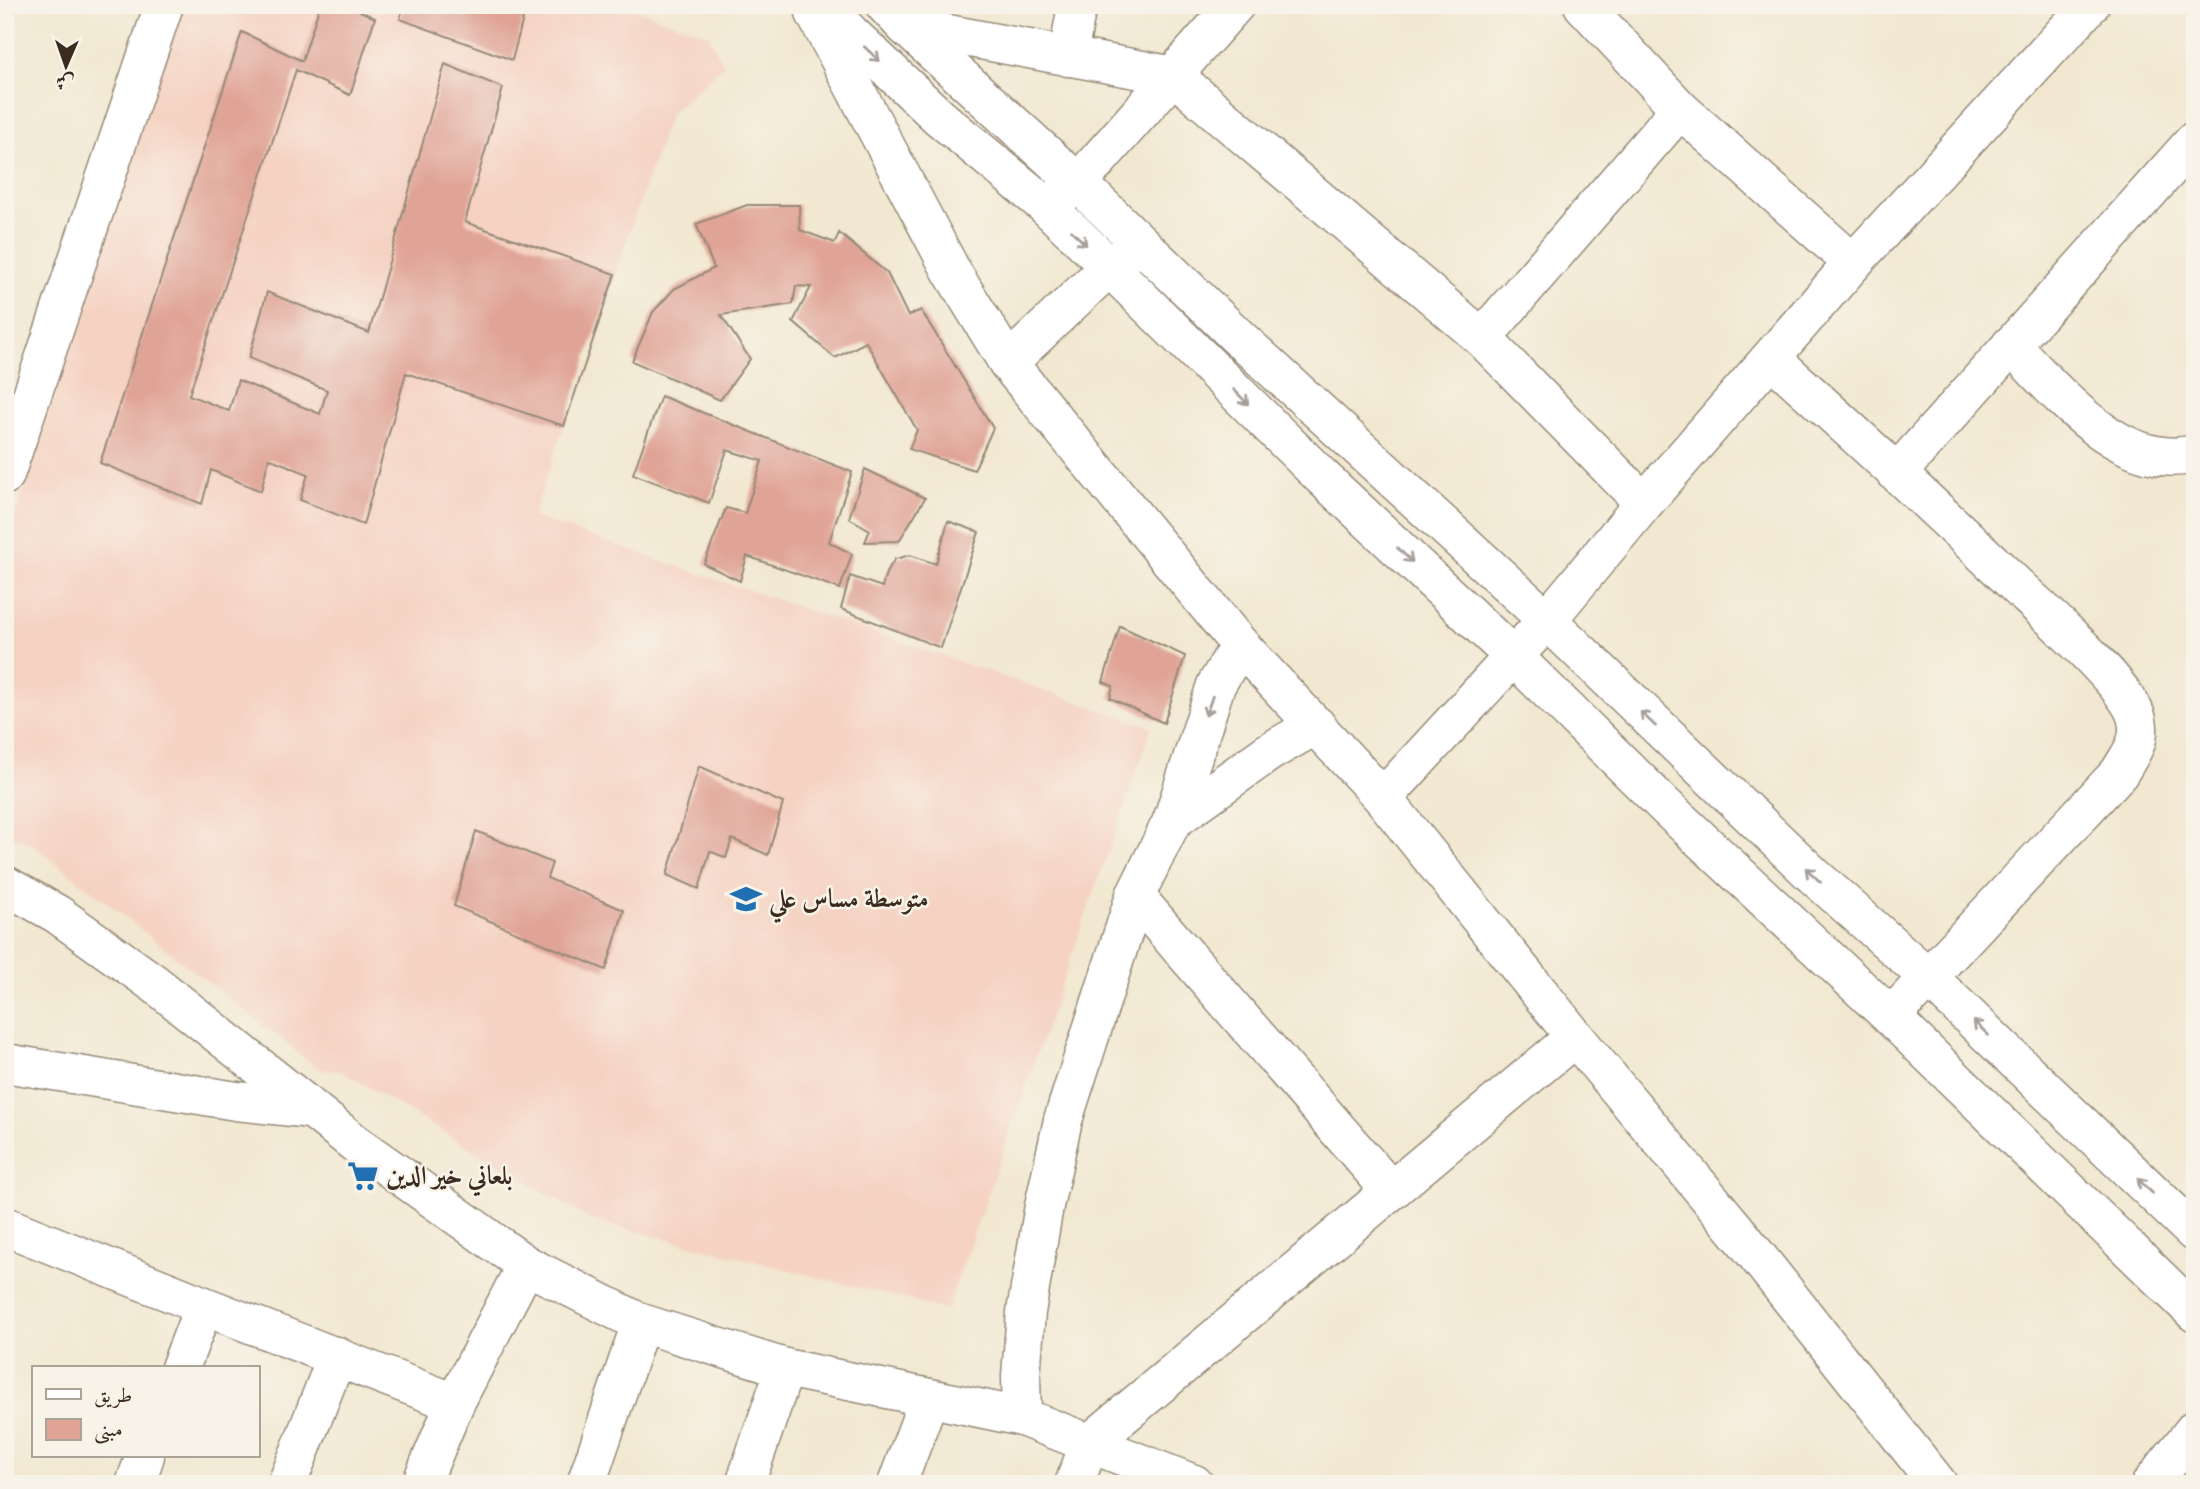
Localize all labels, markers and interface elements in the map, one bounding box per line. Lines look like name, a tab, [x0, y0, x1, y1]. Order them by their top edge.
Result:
north arrow	[32, 32, 102, 102]
one-way arrow	[863, 45, 880, 62]
text: ش	[56, 70, 75, 93]
one-way arrow	[1070, 229, 1087, 246]
one-way arrow	[1232, 389, 1249, 406]
one-way arrow	[1396, 546, 1413, 563]
one-way arrow	[1202, 694, 1214, 716]
one-way arrow	[1640, 710, 1657, 727]
one-way arrow	[1805, 866, 1822, 883]
school or university icon: متوسطة مساس علي	[729, 882, 763, 916]
place label: متوسطة مساس علي	[768, 883, 929, 923]
one-way arrow	[1973, 1020, 1990, 1037]
supermarket icon: بلعاني خير الدين	[346, 1159, 380, 1193]
place label: بلعاني خير الدين	[386, 1160, 512, 1197]
one-way arrow	[2137, 1177, 2154, 1194]
legend	[32, 1366, 259, 1458]
text: طريق	[94, 1383, 132, 1409]
text: مبنى	[94, 1417, 123, 1444]

